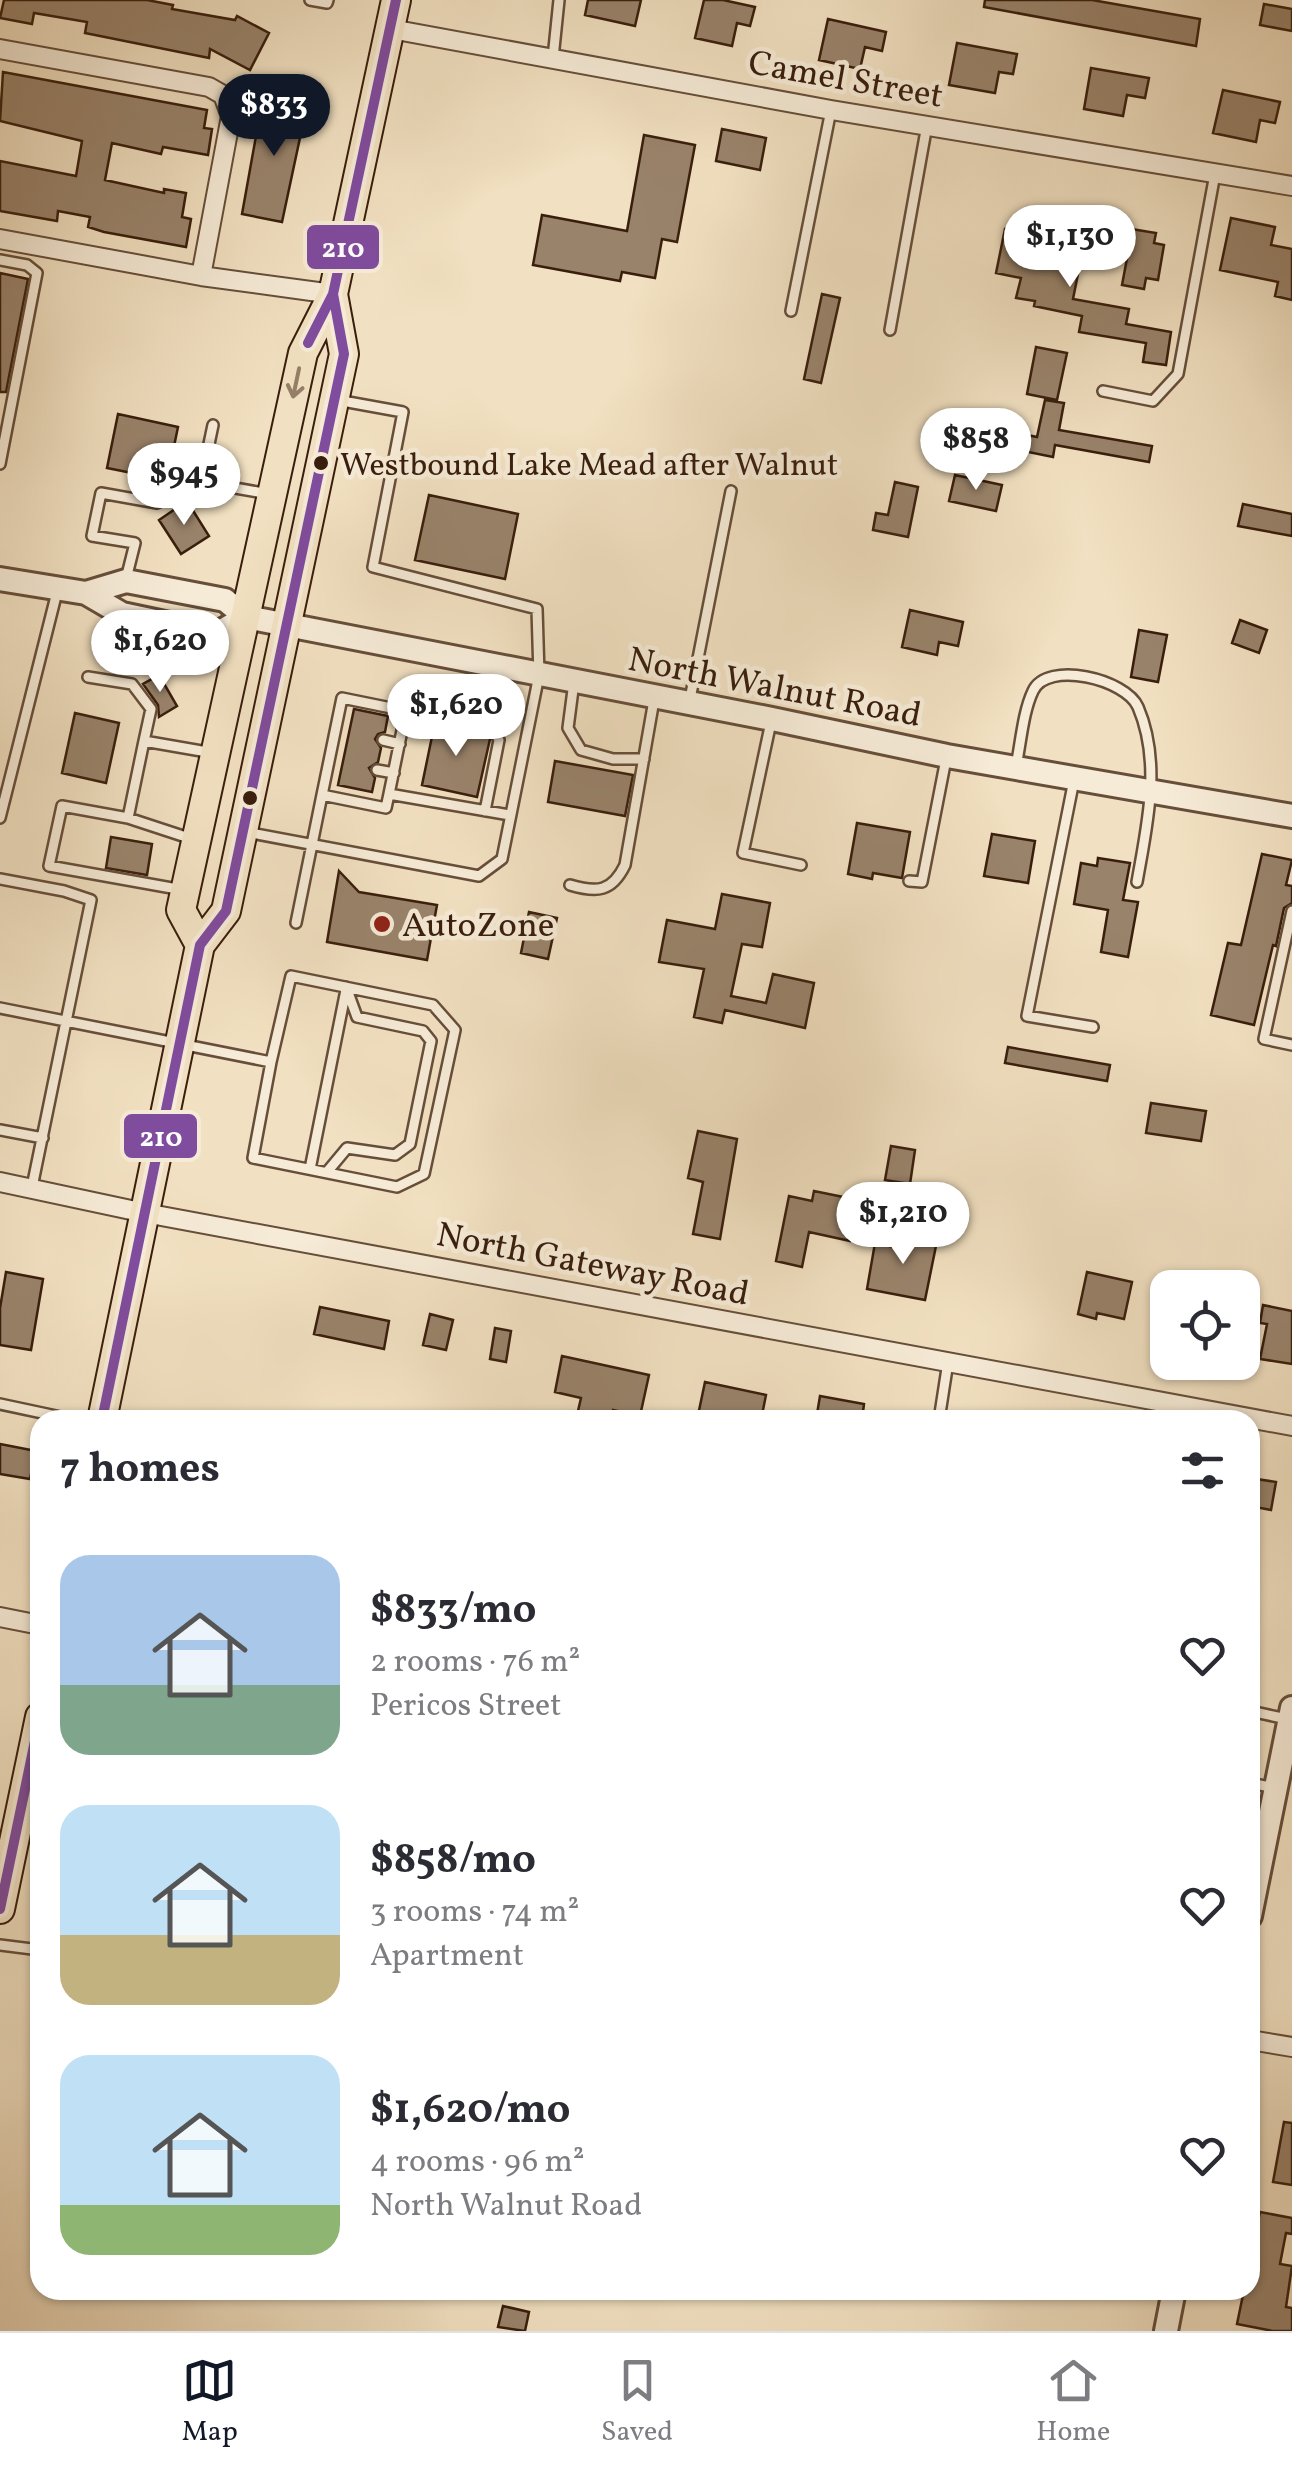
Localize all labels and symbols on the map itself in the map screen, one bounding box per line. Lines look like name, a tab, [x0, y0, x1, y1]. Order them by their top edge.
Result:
street label: Camel Street	[744, 40, 947, 122]
pin: $833	[215, 74, 333, 159]
pin: $1,130	[989, 205, 1151, 290]
line badge: 210	[305, 223, 381, 271]
text: 210	[321, 230, 365, 269]
one-way arrow	[286, 367, 304, 399]
pin: $858	[917, 408, 1035, 493]
pin: $945	[125, 443, 243, 528]
place label: Westbound Lake Mead after Walnut	[340, 445, 838, 489]
marker: Westbound Lake Mead after Walnut	[311, 453, 331, 473]
pin: $1,620	[79, 610, 241, 695]
street label: North Walnut Road	[624, 637, 925, 741]
pin: $1,620	[375, 674, 537, 759]
unlabelled marker	[240, 788, 260, 808]
place label: AutoZone	[402, 903, 554, 951]
marker: AutoZone	[371, 913, 393, 935]
line badge: 210	[122, 1112, 199, 1160]
text: 210	[139, 1119, 183, 1158]
pin: $1,210	[822, 1182, 984, 1267]
street label: North Gateway Road	[432, 1212, 753, 1320]

